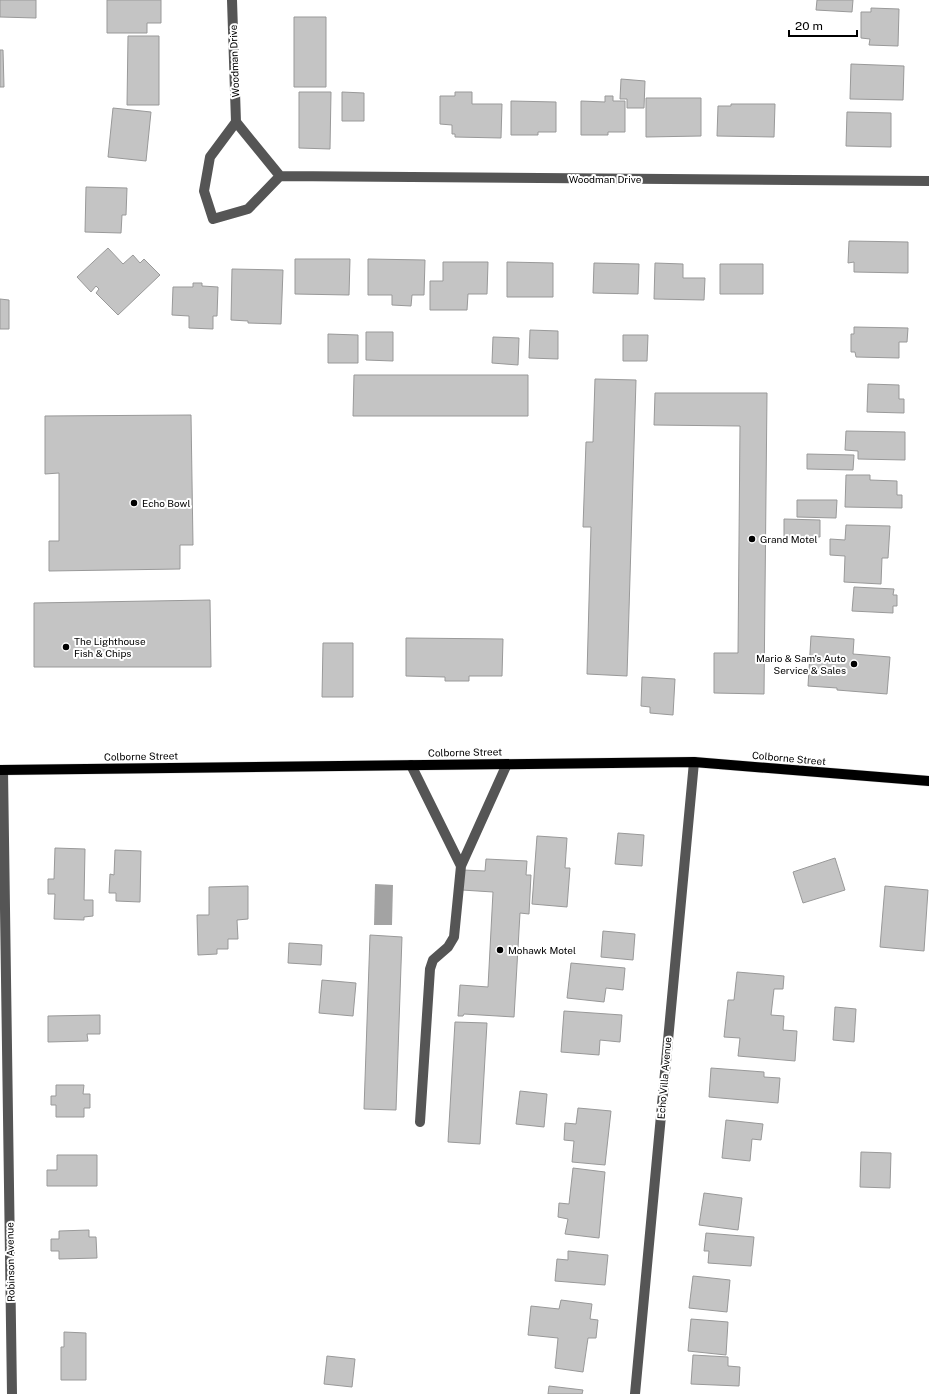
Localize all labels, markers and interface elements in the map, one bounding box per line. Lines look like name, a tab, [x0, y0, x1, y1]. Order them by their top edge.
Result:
scale bar	[789, 12, 857, 38]
text: 20 m	[795, 19, 823, 33]
street label: Woodman Drive	[227, 24, 241, 98]
street label: Woodman Drive	[569, 173, 642, 185]
place label: Echo Bowl	[142, 497, 190, 509]
marker: Echo Bowl	[129, 498, 139, 508]
place label: Grand Motel	[760, 533, 817, 545]
marker: Grand Motel	[747, 534, 757, 544]
place label: The Lighthouse Fish & Chips	[74, 635, 146, 659]
marker: The Lighthouse Fish & Chips	[61, 642, 71, 652]
place label: Mario & Sam's Auto Service & Sales	[756, 652, 846, 676]
marker: Mario & Sam's Auto Service & Sales	[849, 659, 859, 669]
street label: Colborne Street	[428, 745, 502, 759]
street label: Colborne Street	[104, 749, 178, 763]
street label: Colborne Street	[752, 749, 827, 767]
place label: Mohawk Motel	[508, 944, 576, 956]
marker: Mohawk Motel	[495, 945, 505, 955]
street label: Echo Villa Avenue	[654, 1036, 674, 1120]
street label: Robinson Avenue	[3, 1222, 17, 1302]

